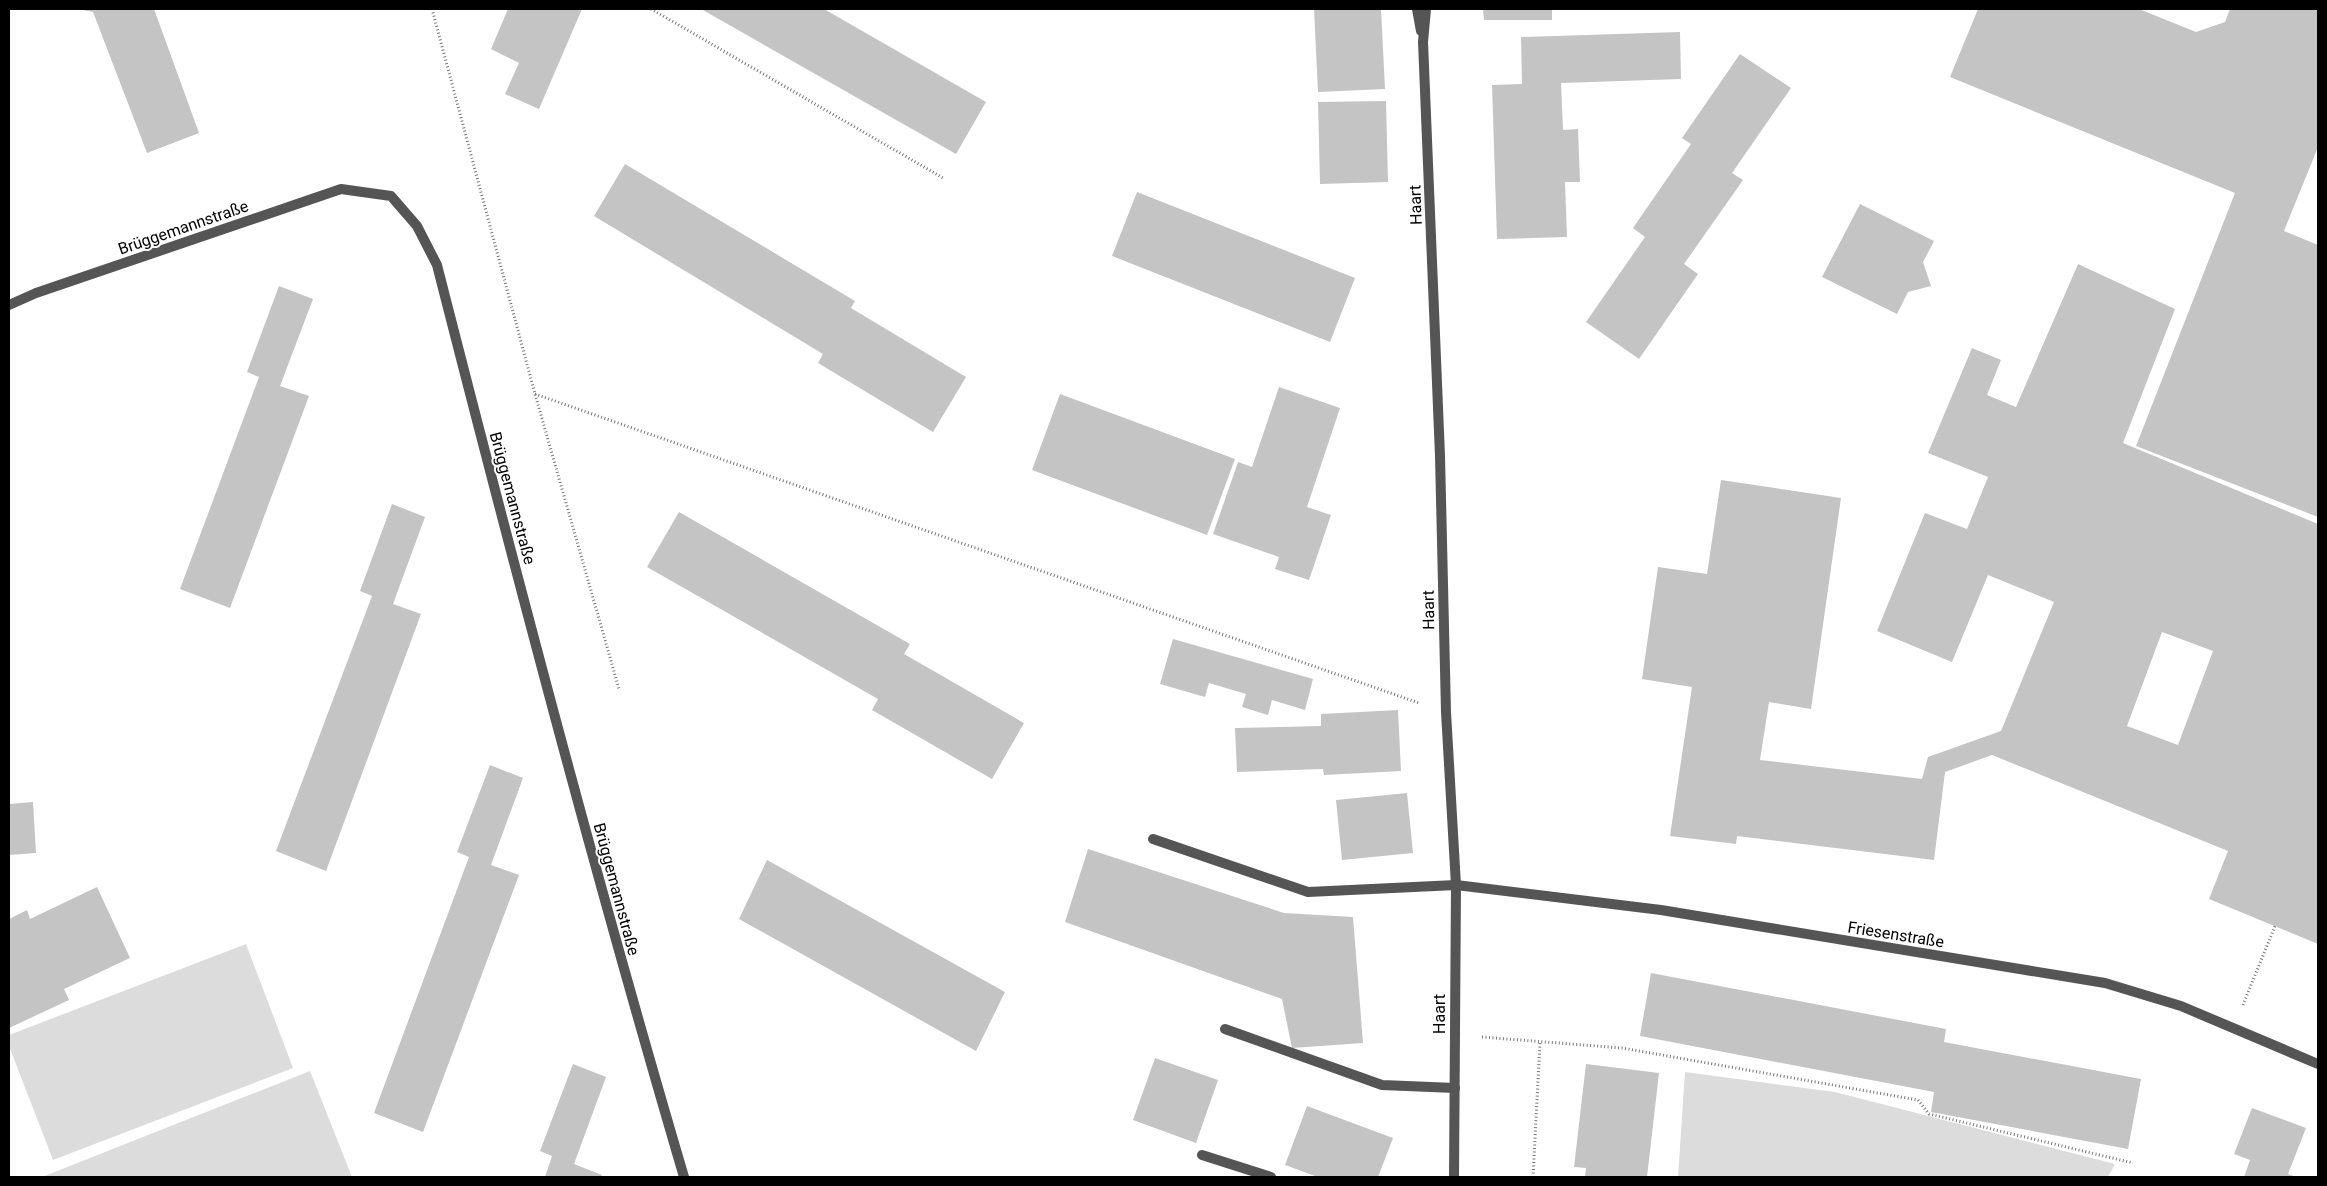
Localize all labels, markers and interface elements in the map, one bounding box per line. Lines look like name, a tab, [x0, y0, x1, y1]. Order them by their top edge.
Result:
street label: Haart	[1405, 185, 1426, 225]
street label: Brüggemannstraße	[116, 196, 251, 259]
street label: Brüggemannstraße	[486, 430, 539, 566]
street label: Haart	[1419, 590, 1438, 630]
street label: Brüggemannstraße	[590, 821, 643, 957]
street label: Friesenstraße	[1846, 917, 1945, 951]
street label: Haart	[1430, 994, 1449, 1034]

